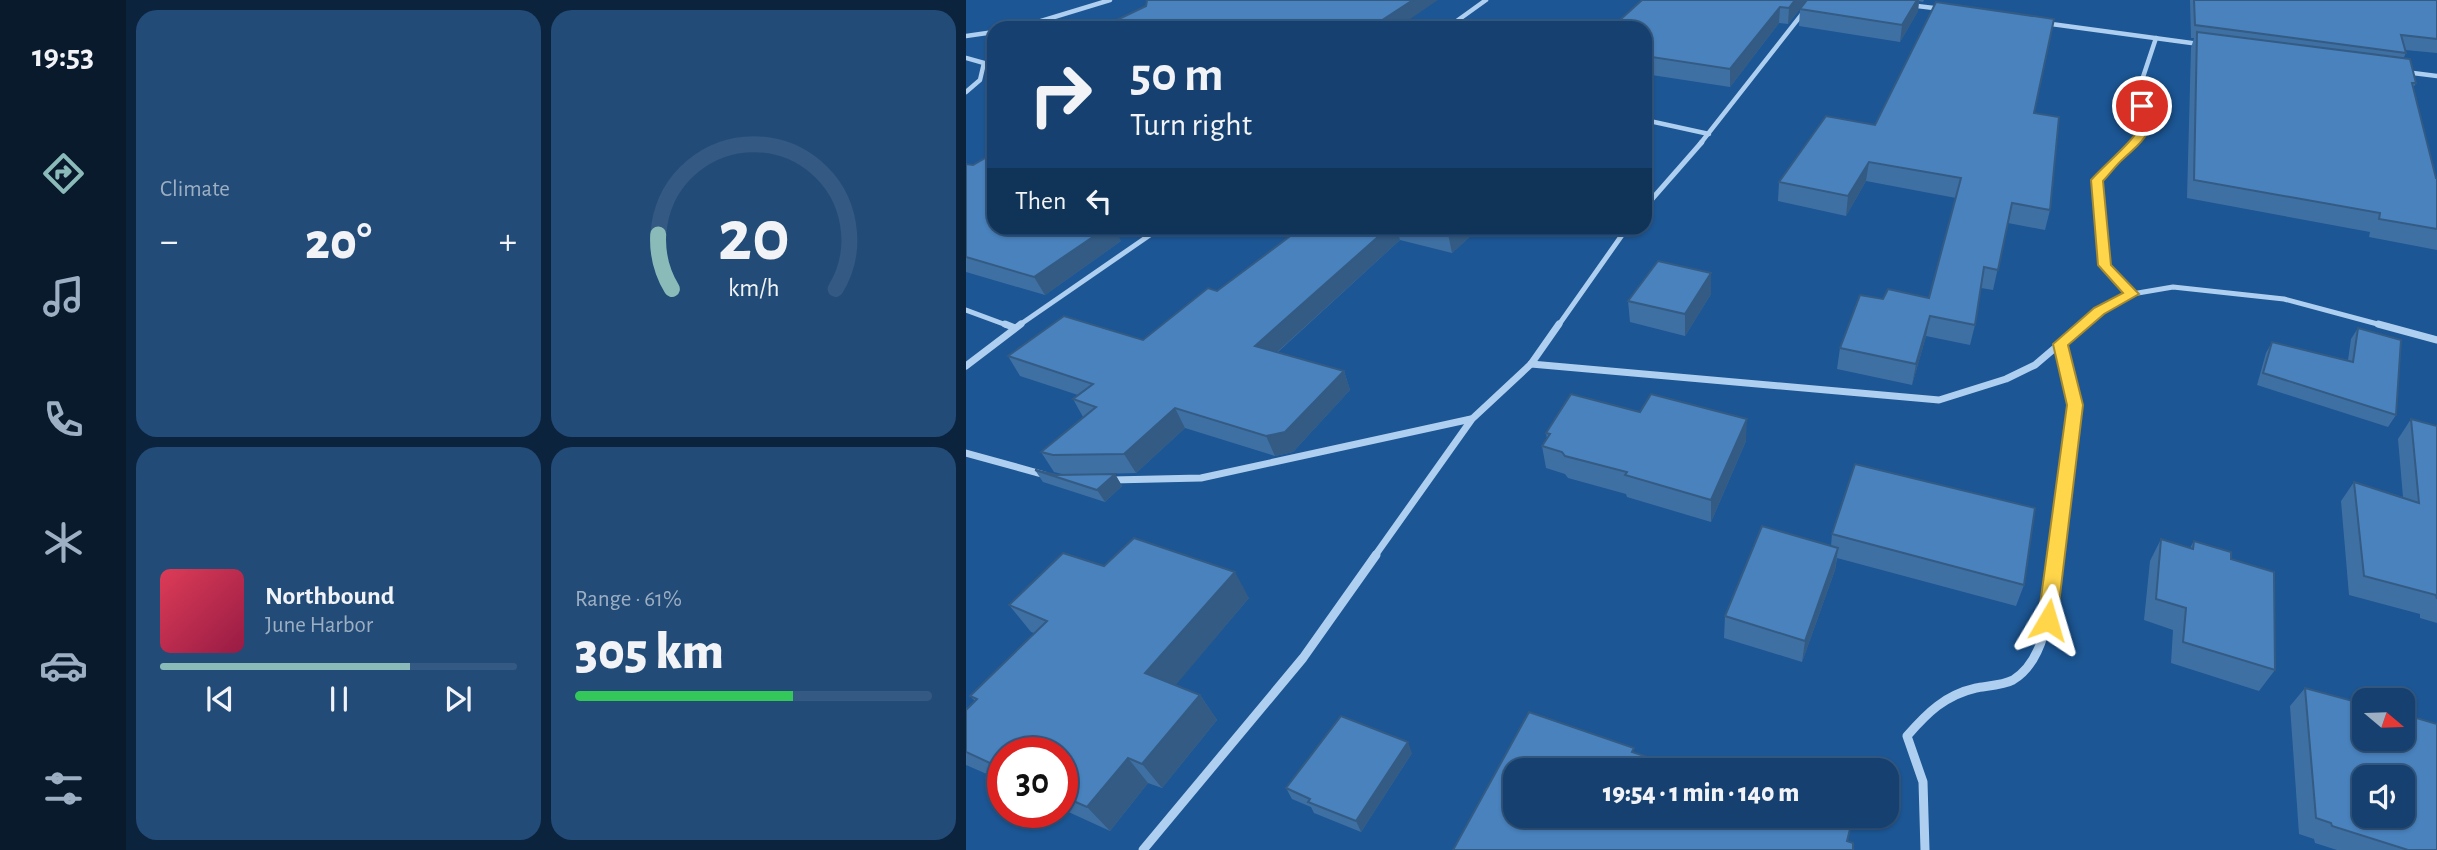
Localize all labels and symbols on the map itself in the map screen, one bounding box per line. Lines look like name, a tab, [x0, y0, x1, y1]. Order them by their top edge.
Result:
pin	[2112, 76, 2172, 136]
position arrow	[2011, 583, 2085, 657]
north arrow	[2352, 688, 2415, 751]
speed limit sign: 30	[987, 737, 1078, 828]

